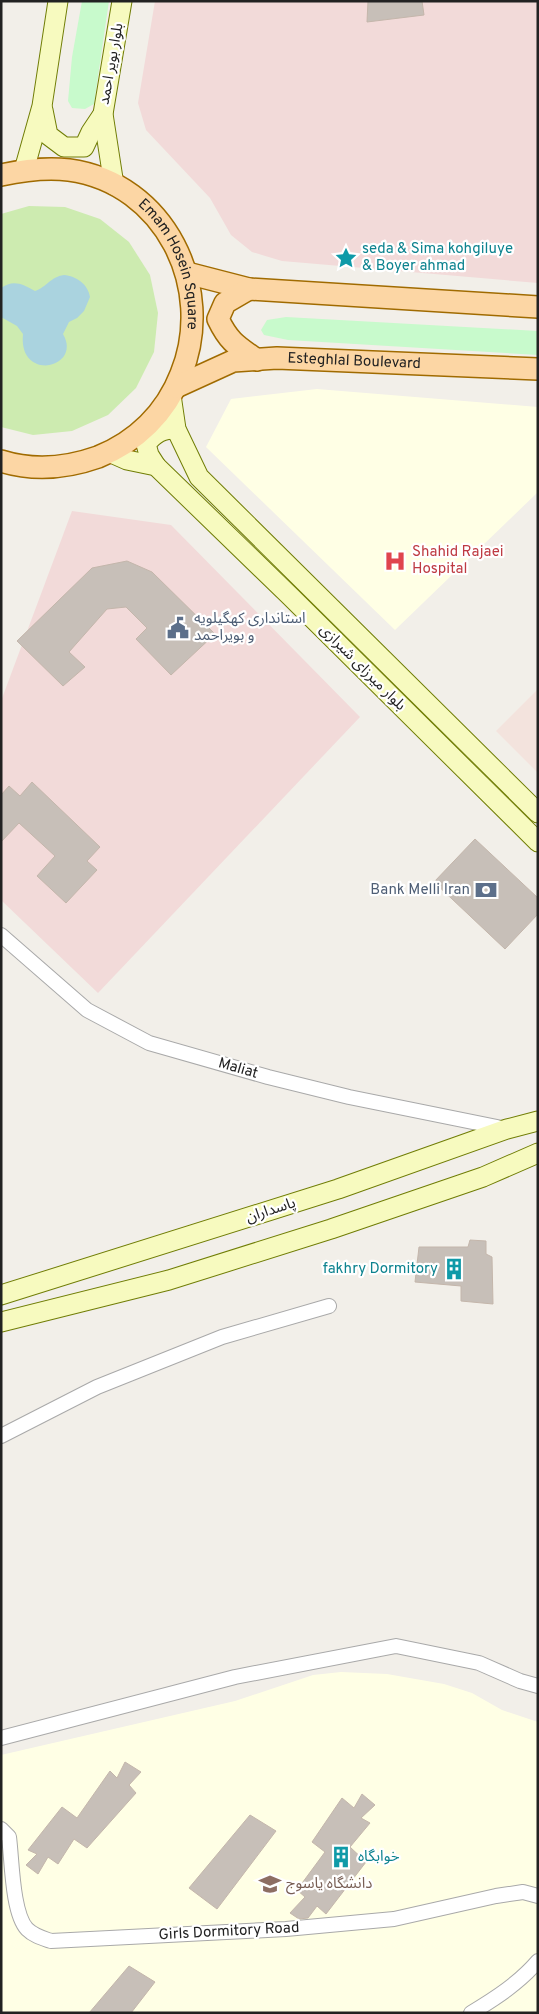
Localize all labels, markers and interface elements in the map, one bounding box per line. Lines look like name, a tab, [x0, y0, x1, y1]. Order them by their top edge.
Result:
street label: بلوار بویر احمد	[95, 22, 129, 106]
street label: Emam Hosein Square	[134, 195, 202, 330]
place label: seda & Sima kohgiluye & Boyer ahmad	[362, 240, 513, 276]
place icon: seda & Sima kohgiluye & Boyer ahmad	[333, 245, 359, 271]
street label: Esteghlal Boulevard	[287, 349, 421, 374]
place label: Shahid Rajaei Hospital	[412, 543, 504, 579]
hospital icon: Shahid Rajaei Hospital	[382, 548, 408, 574]
place label: استانداری کهگیلویه و بویراحمد	[194, 610, 306, 646]
public building icon: استانداری کهگیلویه و بویراحمد	[165, 615, 191, 641]
street label: بلوار میرزای شیرازی	[315, 621, 409, 715]
bank icon: Bank Melli Iran	[473, 877, 499, 903]
place label: Bank Melli Iran	[370, 881, 470, 900]
street label: Maliat	[216, 1054, 260, 1084]
street label: پاسداران	[244, 1194, 298, 1228]
building icon: fakhry Dormitory	[441, 1256, 467, 1282]
place label: fakhry Dormitory	[323, 1260, 438, 1279]
building icon: خوابگاه	[328, 1844, 354, 1870]
place label: خوابگاه	[358, 1848, 400, 1867]
school or university icon: دانشگاه یاسوج	[257, 1871, 283, 1897]
place label: دانشگاه یاسوج	[286, 1875, 372, 1895]
street label: Girls Dormitory Road	[158, 1919, 300, 1945]

